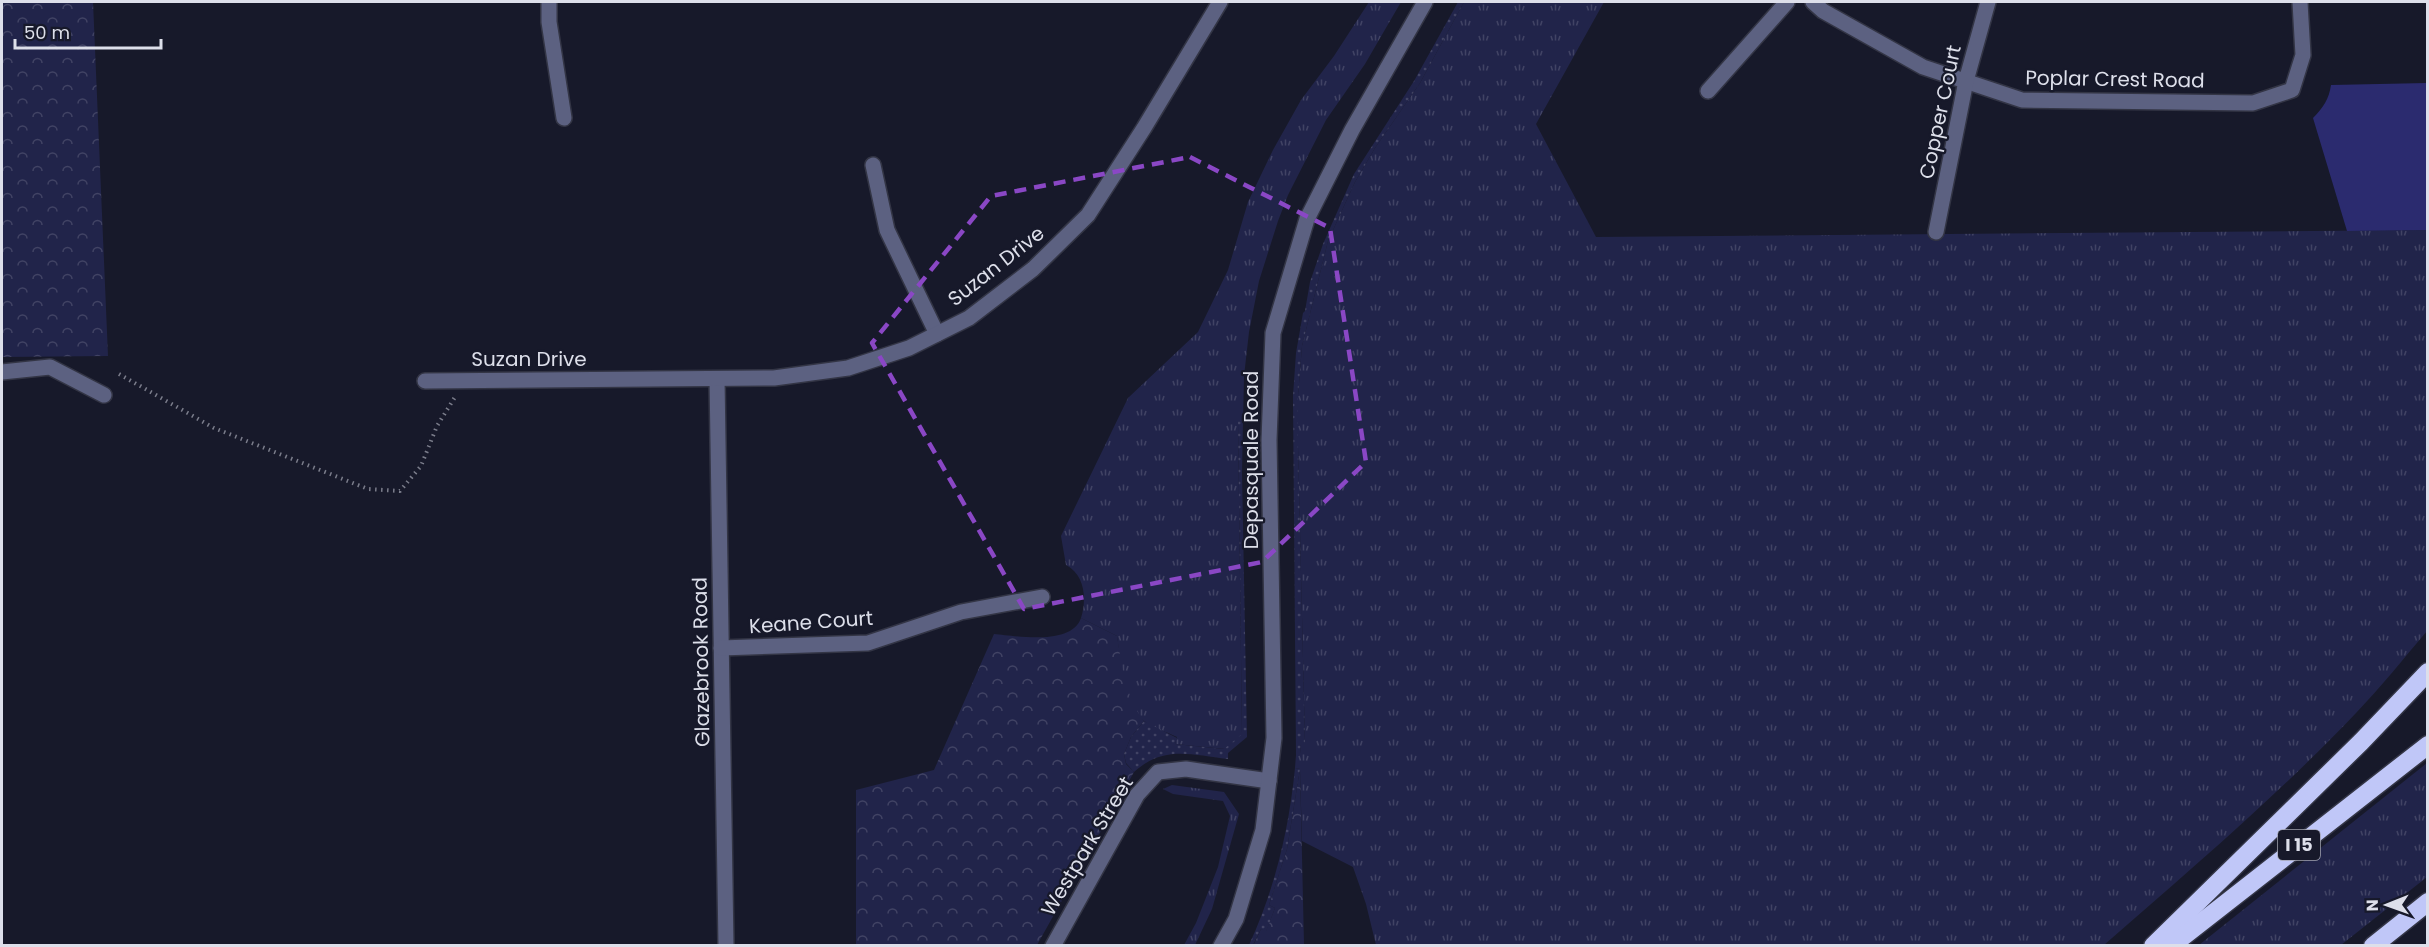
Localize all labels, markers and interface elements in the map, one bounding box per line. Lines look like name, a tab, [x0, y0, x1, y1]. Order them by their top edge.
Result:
scale bar	[15, 12, 160, 50]
text: 50 m	[24, 20, 70, 45]
street label: Copper Court	[1912, 42, 1968, 182]
street label: Poplar Crest Road	[2025, 63, 2205, 95]
street label: Suzan Drive	[942, 219, 1050, 313]
street label: Suzan Drive	[471, 345, 587, 373]
street label: Depasquale Road	[1237, 371, 1265, 549]
street label: Glazebrook Road	[686, 577, 716, 747]
street label: Keane Court	[748, 604, 874, 640]
street label: Westpark Street	[1034, 771, 1140, 921]
road number: I 15	[2278, 830, 2320, 860]
north arrow	[2357, 875, 2417, 935]
text: N	[2361, 899, 2384, 911]

